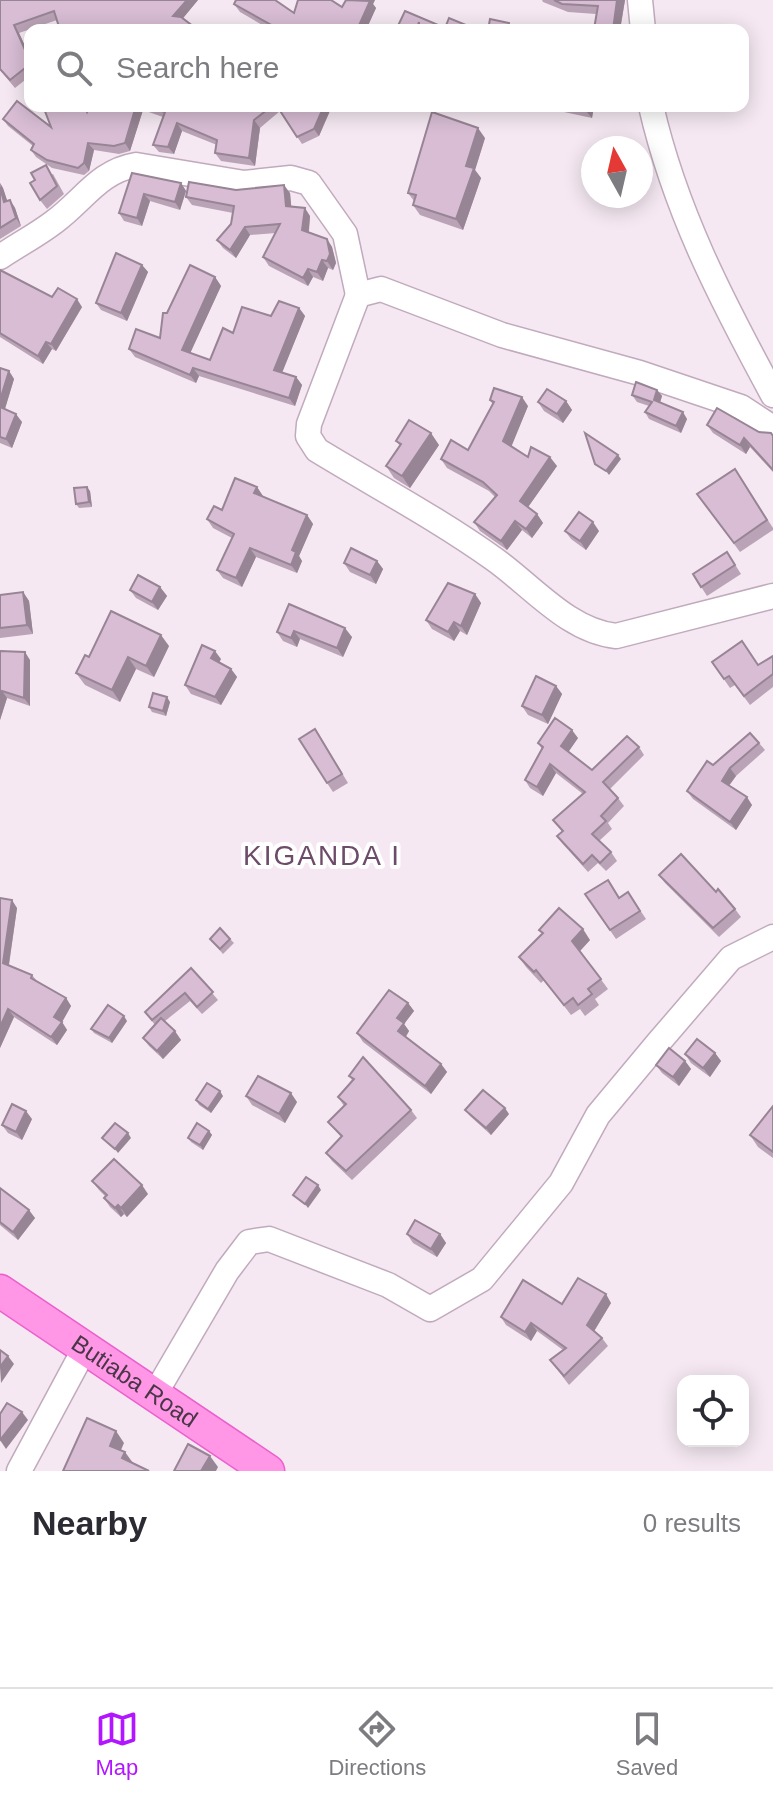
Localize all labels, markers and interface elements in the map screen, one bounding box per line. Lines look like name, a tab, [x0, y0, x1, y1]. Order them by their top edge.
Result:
search box	[24, 24, 749, 112]
icon: search	[52, 46, 96, 90]
text: Search here	[116, 51, 279, 84]
north arrow	[581, 136, 653, 208]
district label: KIGANDA I	[243, 840, 401, 871]
street label: Butiaba Road	[67, 1329, 203, 1433]
map controls	[677, 1375, 749, 1447]
button: locate	[677, 1375, 749, 1447]
text: Nearby	[32, 1504, 147, 1542]
text: 0 results	[643, 1508, 741, 1538]
tab: Map	[95, 1707, 139, 1781]
tab: Directions	[328, 1707, 426, 1781]
tab: Saved	[616, 1707, 678, 1781]

